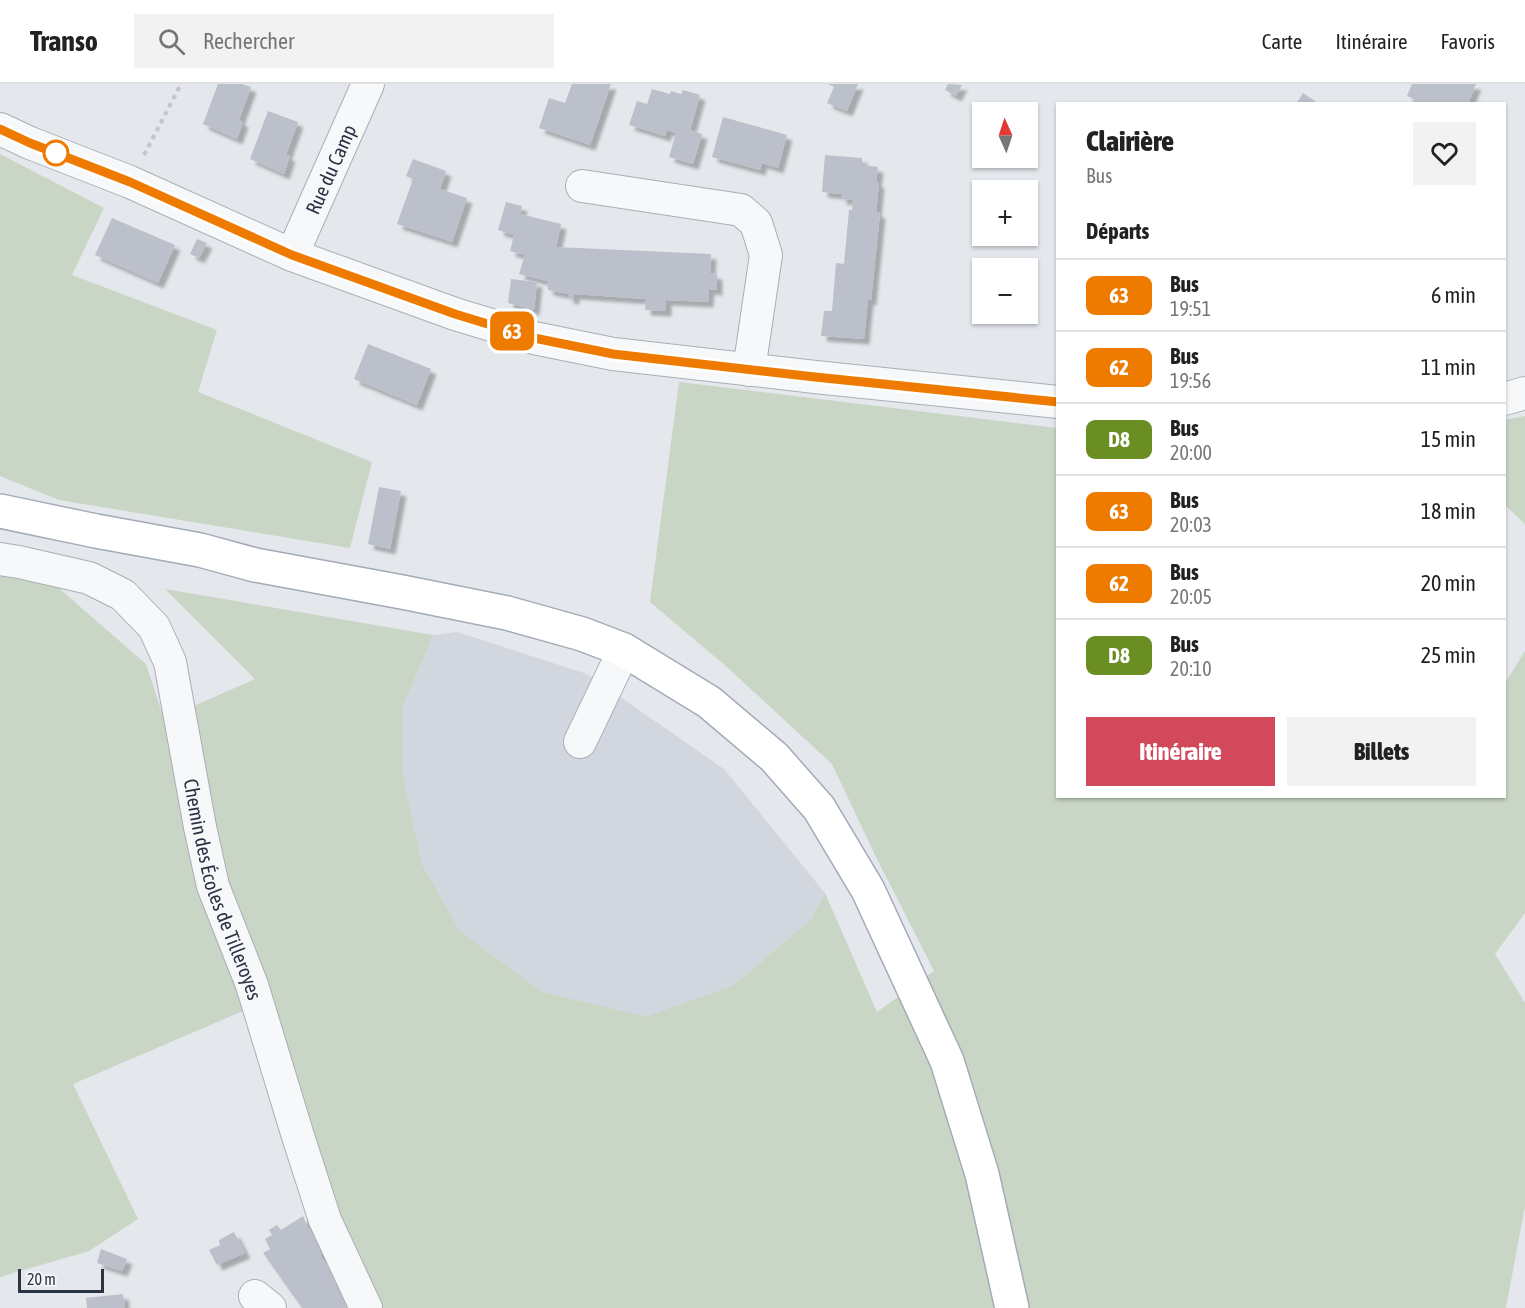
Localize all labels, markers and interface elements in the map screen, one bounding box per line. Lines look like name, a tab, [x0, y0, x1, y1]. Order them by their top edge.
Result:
search box	[134, 14, 554, 68]
text: Transo	[30, 25, 98, 57]
icon: search	[155, 25, 188, 58]
text: Rechercher	[203, 28, 294, 54]
text: Carte	[1262, 29, 1302, 53]
text: Itinéraire	[1335, 29, 1407, 53]
text: Favoris	[1440, 29, 1495, 53]
north arrow	[972, 102, 1038, 168]
map controls	[972, 102, 1038, 324]
street label: Rue du Camp	[300, 121, 360, 217]
button: heart	[1413, 122, 1476, 185]
text: Clairière	[1086, 125, 1174, 157]
unlabelled marker	[43, 140, 69, 166]
text: Bus	[1086, 164, 1112, 187]
button: +	[972, 180, 1038, 246]
text: Départs	[1086, 218, 1149, 244]
button: −	[972, 258, 1038, 324]
text: Bus	[1170, 271, 1199, 297]
text: 6 min	[1431, 282, 1476, 308]
text: 63	[1109, 283, 1129, 307]
text: 19:51	[1170, 297, 1211, 320]
line badge: 63	[485, 312, 539, 350]
text: 63	[502, 319, 522, 343]
text: Bus	[1170, 343, 1199, 369]
text: 11 min	[1421, 354, 1476, 380]
text: 62	[1109, 355, 1129, 379]
text: 19:56	[1170, 369, 1211, 392]
text: Bus	[1170, 415, 1199, 441]
text: 15 min	[1421, 426, 1476, 452]
text: D8	[1108, 427, 1130, 451]
text: 20:00	[1170, 441, 1212, 464]
text: Bus	[1170, 487, 1199, 513]
text: 18 min	[1421, 498, 1476, 524]
text: 63	[1109, 499, 1129, 523]
text: 20:03	[1170, 513, 1212, 536]
text: Bus	[1170, 559, 1199, 585]
text: 20 min	[1421, 570, 1476, 596]
text: 62	[1109, 571, 1129, 595]
text: 20:05	[1170, 585, 1212, 608]
text: Bus	[1170, 631, 1199, 657]
text: 25 min	[1421, 642, 1476, 668]
text: D8	[1108, 643, 1130, 667]
text: 20:10	[1170, 657, 1212, 680]
button: Itinéraire	[1086, 717, 1275, 786]
button: Billets	[1287, 717, 1476, 786]
street label: Chemin des Écoles de Tilleroyes	[180, 777, 267, 1002]
scale bar	[18, 1266, 104, 1294]
text: 20 m	[27, 1270, 56, 1288]

